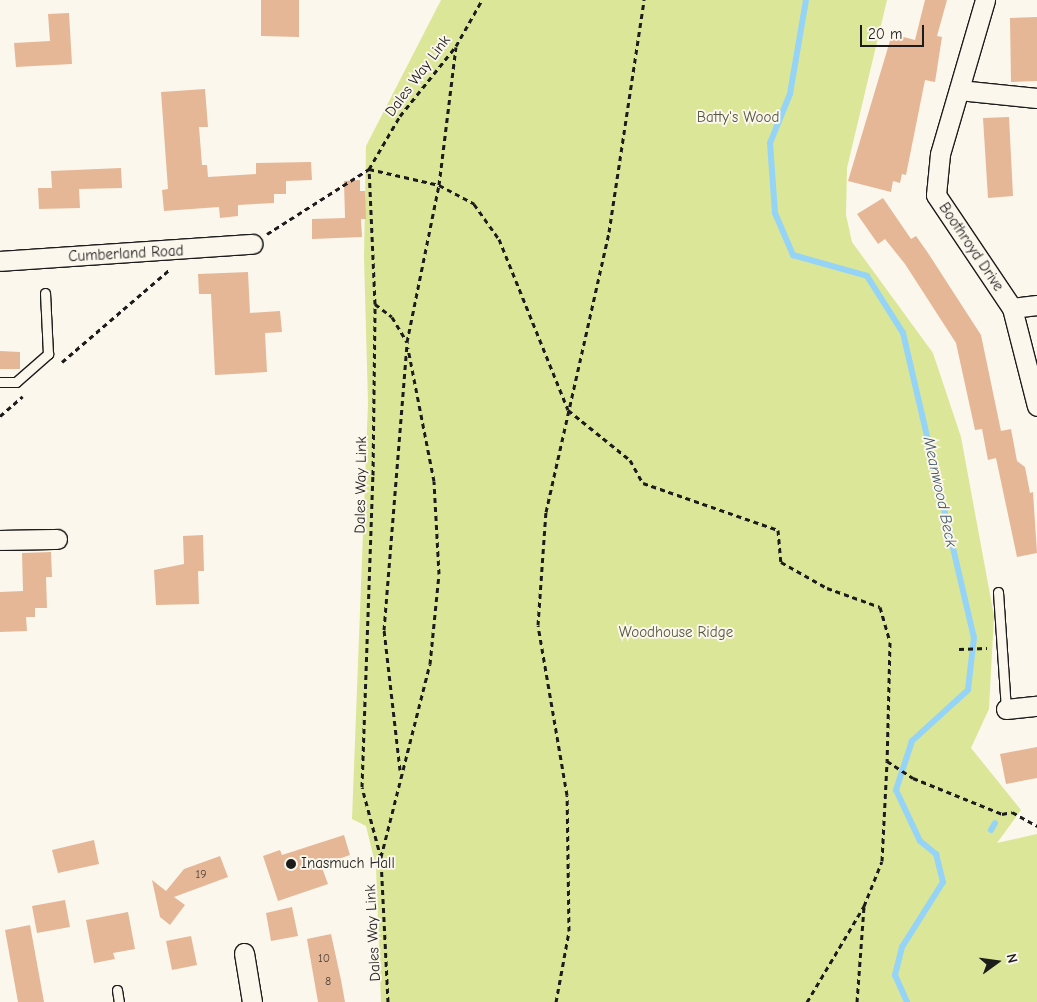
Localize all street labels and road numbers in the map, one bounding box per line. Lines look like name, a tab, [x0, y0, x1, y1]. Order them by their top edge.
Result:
street label: Dales Way Link	[382, 32, 454, 120]
street label: Boothroyd Drive	[935, 199, 1007, 295]
street label: Cumberland Road	[68, 242, 184, 266]
street label: Dales Way Link	[351, 436, 371, 534]
street label: Dales Way Link	[361, 884, 385, 982]

